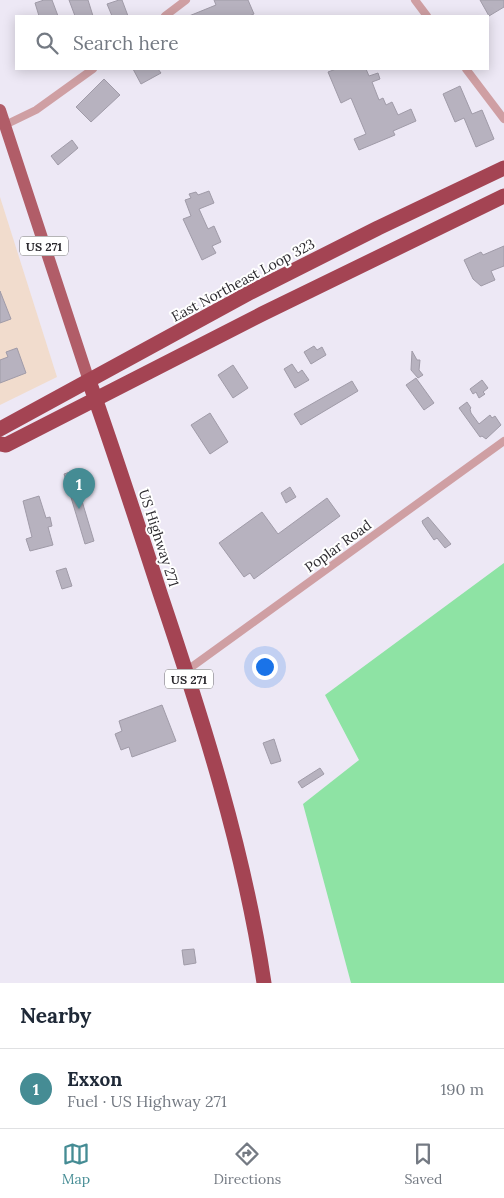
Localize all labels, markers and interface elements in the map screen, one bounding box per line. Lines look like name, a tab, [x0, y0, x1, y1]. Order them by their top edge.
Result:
search box	[15, 15, 489, 70]
icon: search	[33, 29, 61, 57]
text: Search here	[73, 31, 179, 55]
street label: East Northeast Loop 323	[168, 234, 318, 326]
road number: US 271	[20, 237, 68, 256]
pin: 1	[63, 468, 95, 509]
street label: US Highway 271	[135, 487, 183, 589]
street label: Poplar Road	[301, 516, 375, 576]
your location	[252, 654, 278, 680]
road number: US 271	[165, 670, 213, 689]
text: Nearby	[20, 1002, 91, 1029]
text: Exxon	[67, 1067, 122, 1091]
text: 1	[33, 1079, 39, 1099]
text: 190 m	[440, 1079, 484, 1099]
text: Fuel · US Highway 271	[67, 1091, 227, 1111]
tab: Map	[62, 1140, 90, 1188]
tab: Directions	[213, 1140, 281, 1188]
tab: Saved	[404, 1140, 442, 1188]

